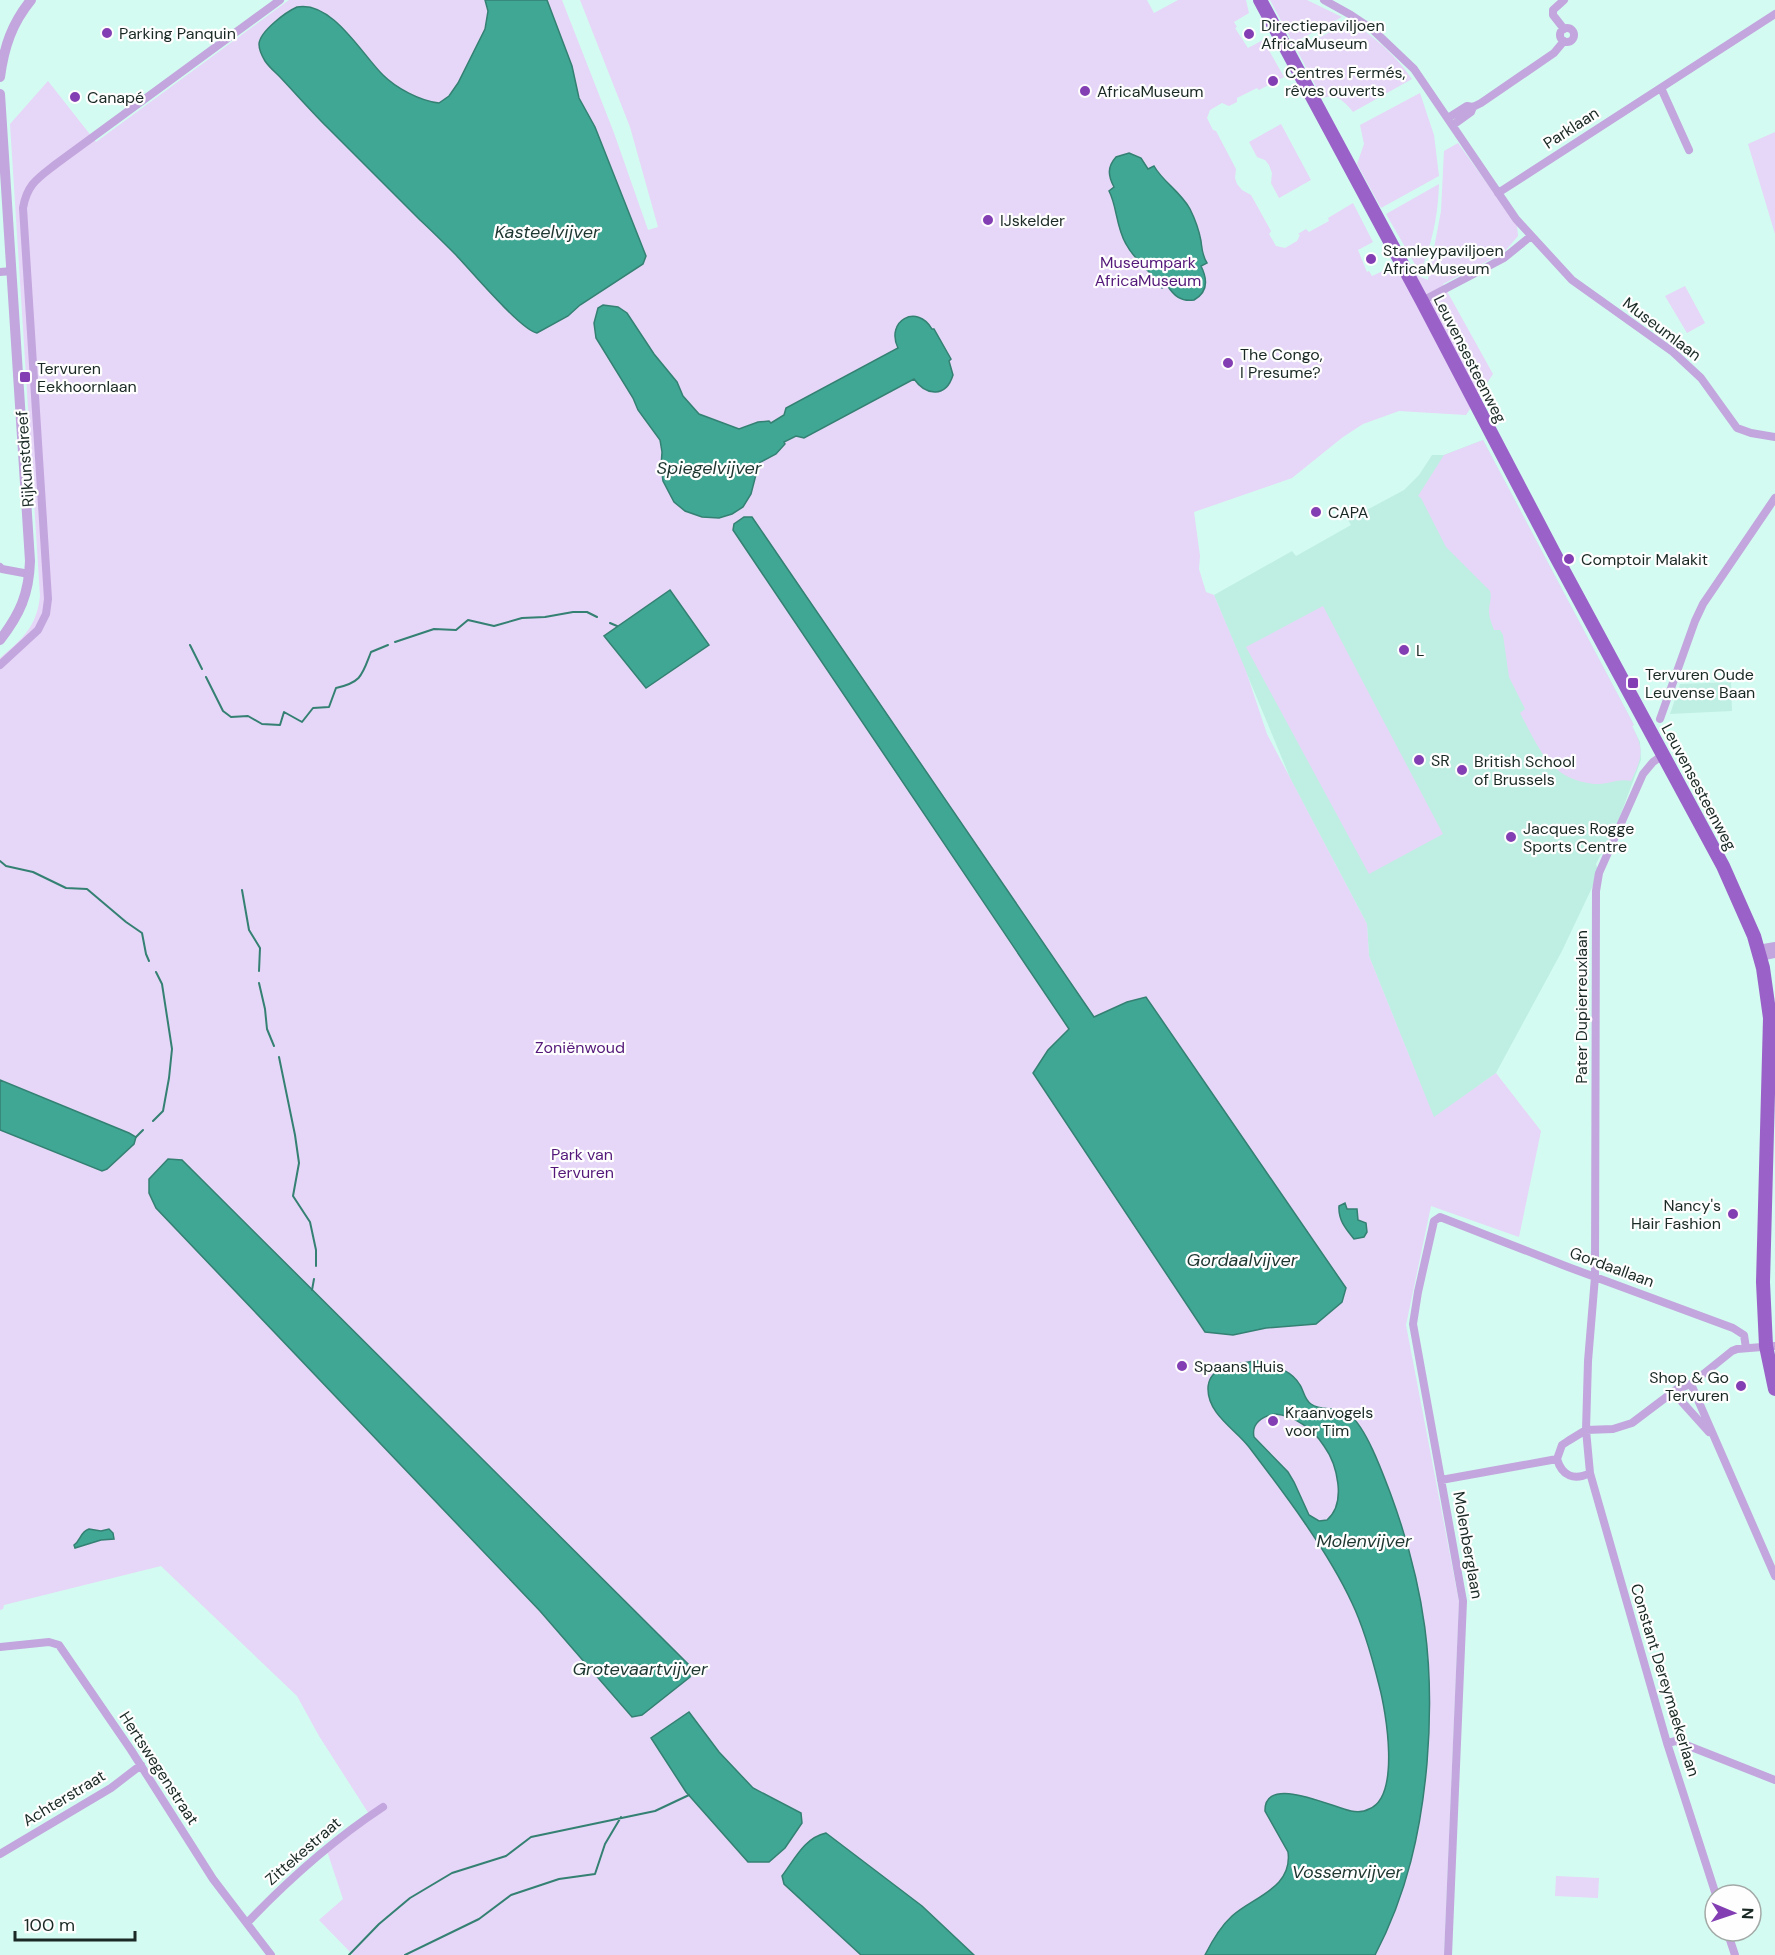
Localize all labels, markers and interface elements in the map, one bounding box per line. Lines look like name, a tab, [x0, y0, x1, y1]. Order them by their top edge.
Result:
place label: Directiepaviljoen AfricaMuseum	[1261, 15, 1385, 54]
place label: Parking Panquin	[119, 23, 236, 44]
marker: Parking Panquin	[100, 26, 114, 40]
marker: Directiepaviljoen AfricaMuseum	[1242, 27, 1256, 41]
place label: Centres Fermés, rêves ouverts	[1285, 62, 1406, 101]
marker: Centres Fermés, rêves ouverts	[1266, 74, 1280, 88]
place label: AfricaMuseum	[1097, 81, 1204, 102]
marker: AfricaMuseum	[1078, 84, 1092, 98]
place label: Canapé	[87, 87, 144, 108]
marker: Canapé	[68, 90, 82, 104]
street label: Parklaan	[1539, 102, 1603, 154]
place label: IJskelder	[1000, 210, 1065, 231]
marker: IJskelder	[981, 213, 995, 227]
water label: Kasteelvijver	[494, 220, 601, 244]
place label: Stanleypaviljoen AfricaMuseum	[1383, 240, 1504, 279]
park label: Museumpark AfricaMuseum	[1095, 252, 1201, 291]
marker: Stanleypaviljoen AfricaMuseum	[1364, 252, 1378, 266]
street label: Leuvensesteenweg	[1429, 292, 1511, 427]
street label: Museumlaan	[1618, 293, 1706, 365]
place label: The Congo, I Presume?	[1240, 344, 1323, 383]
marker: The Congo, I Presume?	[1221, 356, 1235, 370]
place label: Tervuren Eekhoornlaan	[37, 358, 137, 397]
marker: Tervuren Eekhoornlaan	[18, 370, 32, 384]
street label: Rijkunstdreef	[11, 410, 39, 508]
water label: Spiegelvijver	[656, 456, 763, 480]
place label: CAPA	[1328, 502, 1369, 523]
marker: CAPA	[1309, 505, 1323, 519]
place label: Comptoir Malakit	[1581, 549, 1708, 570]
marker: Comptoir Malakit	[1562, 552, 1576, 566]
place label: L	[1416, 640, 1424, 661]
marker: L	[1397, 643, 1411, 657]
place label: Tervuren Oude Leuvense Baan	[1645, 664, 1755, 703]
marker: Tervuren Oude Leuvense Baan	[1626, 676, 1640, 690]
street label: Leuvensesteenweg	[1657, 720, 1741, 854]
place label: SR	[1431, 750, 1450, 771]
place label: British School of Brussels	[1474, 751, 1575, 790]
marker: SR	[1412, 753, 1426, 767]
marker: British School of Brussels	[1455, 763, 1469, 777]
place label: Jacques Rogge Sports Centre	[1523, 818, 1634, 857]
marker: Jacques Rogge Sports Centre	[1504, 830, 1518, 844]
street label: Pater Dupierreuxlaan	[1571, 930, 1592, 1084]
park label: Zoniënwoud	[535, 1037, 625, 1058]
park label: Park van Tervuren	[550, 1144, 614, 1183]
place label: Nancy's Hair Fashion	[1631, 1195, 1721, 1234]
marker: Nancy's Hair Fashion	[1726, 1207, 1740, 1221]
street label: Gordaallaan	[1567, 1242, 1657, 1292]
water label: Gordaalvijver	[1187, 1248, 1299, 1272]
place label: Spaans Huis	[1194, 1356, 1284, 1377]
marker: Spaans Huis	[1175, 1359, 1189, 1373]
place label: Shop & Go Tervuren	[1649, 1367, 1729, 1406]
marker: Shop & Go Tervuren	[1734, 1379, 1748, 1393]
place label: Kraanvogels voor Tim	[1285, 1402, 1373, 1441]
marker: Kraanvogels voor Tim	[1266, 1414, 1280, 1428]
street label: Molenberglaan	[1448, 1490, 1488, 1600]
water label: Molenvijver	[1316, 1529, 1413, 1553]
street label: Constant Dereymaekerlaan	[1626, 1581, 1704, 1779]
water label: Grotevaartvijver	[572, 1657, 709, 1681]
street label: Hertswegenstraat	[115, 1707, 203, 1829]
street label: Achterstraat	[19, 1765, 109, 1831]
street label: Zittekestraat	[261, 1812, 345, 1890]
water label: Vossemvijver	[1292, 1860, 1404, 1884]
north arrow	[1703, 1883, 1763, 1943]
scale bar	[15, 1904, 135, 1942]
text: N	[1737, 1907, 1758, 1920]
text: 100 m	[24, 1913, 75, 1937]

